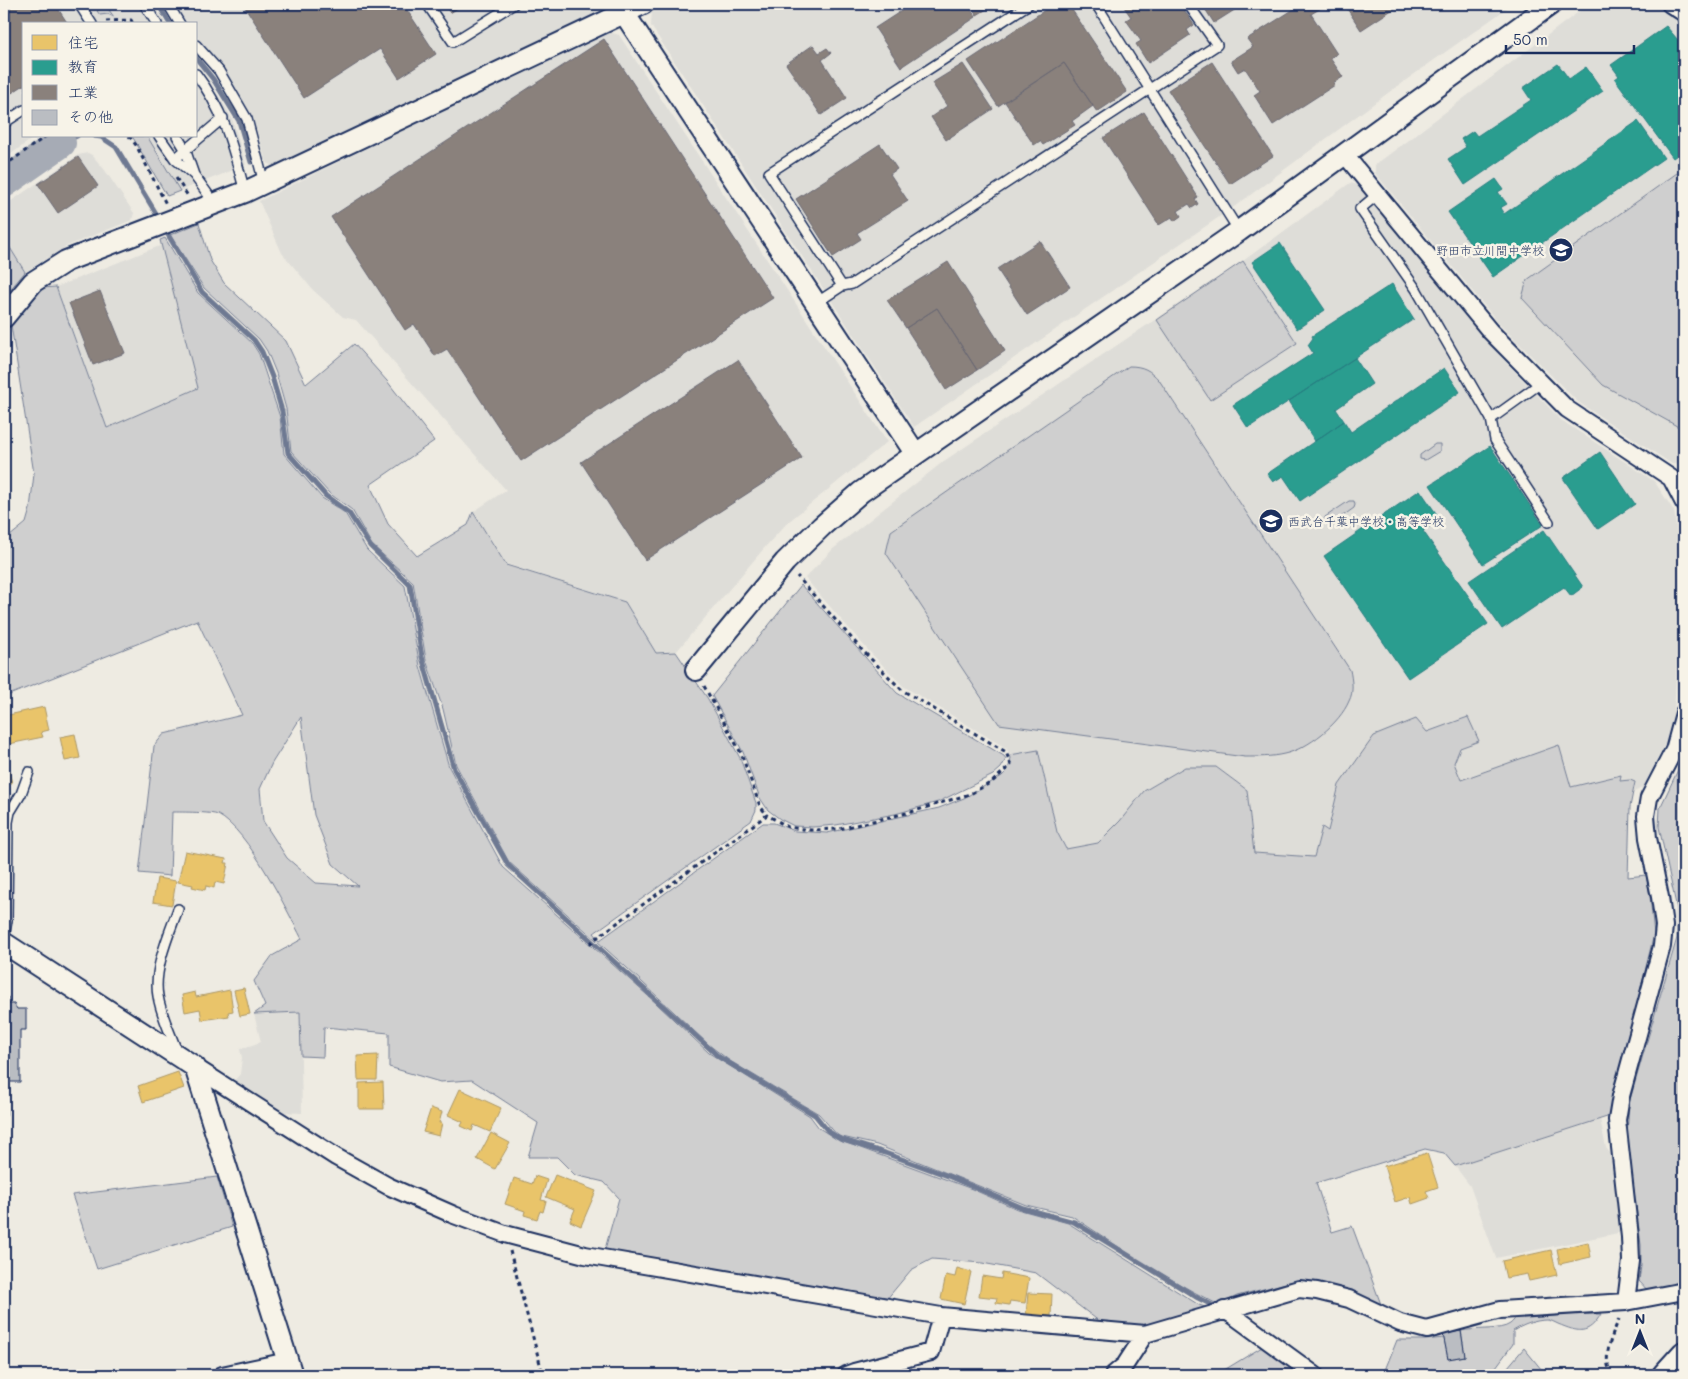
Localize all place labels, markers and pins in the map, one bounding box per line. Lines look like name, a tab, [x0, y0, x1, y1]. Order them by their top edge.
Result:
school or university icon: 野田市立川間中学校	[1548, 237, 1574, 263]
place label: 野田市立川間中学校	[1436, 242, 1544, 258]
school or university icon: 西武台千葉中学校・高等学校	[1258, 508, 1284, 534]
place label: 西武台千葉中学校・高等学校	[1288, 513, 1444, 529]

